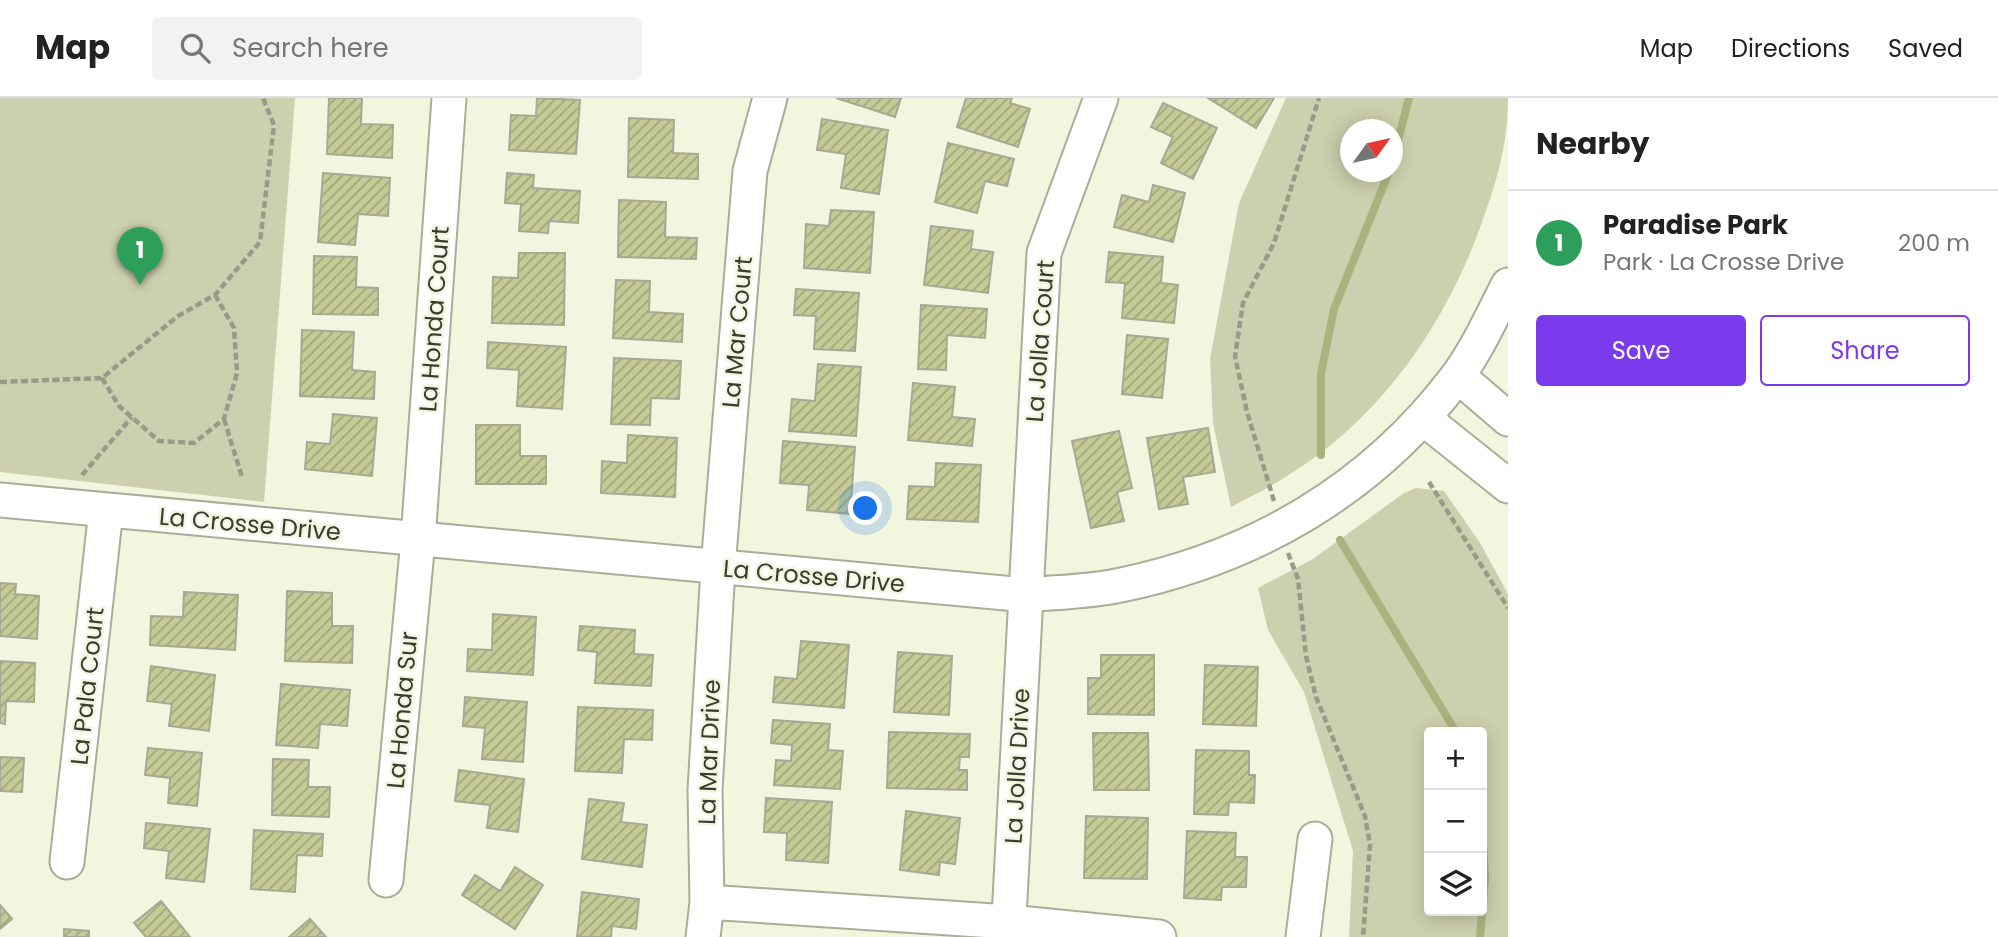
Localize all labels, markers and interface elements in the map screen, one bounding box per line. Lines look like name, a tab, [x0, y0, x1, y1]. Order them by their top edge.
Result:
search box	[152, 17, 642, 80]
text: Map	[35, 24, 110, 71]
icon: search	[176, 29, 214, 67]
text: Search here	[232, 30, 389, 66]
text: Map	[1640, 32, 1693, 65]
text: Directions	[1731, 32, 1850, 65]
text: Saved	[1888, 32, 1963, 65]
north arrow	[1340, 119, 1403, 182]
text: Nearby	[1536, 122, 1650, 165]
text: Paradise Park	[1603, 207, 1788, 243]
street label: La Honda Court	[411, 225, 457, 413]
pin: 1	[117, 227, 163, 285]
text: 1	[1555, 227, 1563, 259]
text: 200 m	[1898, 227, 1970, 259]
text: Park · La Crosse Drive	[1603, 246, 1844, 278]
street label: La Mar Court	[714, 255, 760, 409]
street label: La Jolla Court	[1018, 259, 1062, 423]
button: Save	[1536, 315, 1746, 386]
button: Share	[1760, 315, 1970, 386]
your location	[848, 491, 882, 525]
street label: La Crosse Drive	[158, 500, 342, 548]
street label: La Crosse Drive	[722, 552, 906, 600]
street label: La Pala Court	[62, 605, 112, 767]
street label: La Honda Sur	[379, 630, 425, 790]
street label: La Mar Drive	[690, 679, 728, 825]
street label: La Jolla Drive	[996, 687, 1038, 845]
map controls	[1424, 727, 1487, 916]
button: +	[1424, 727, 1487, 790]
button: −	[1424, 790, 1487, 853]
button: layers	[1424, 853, 1487, 916]

